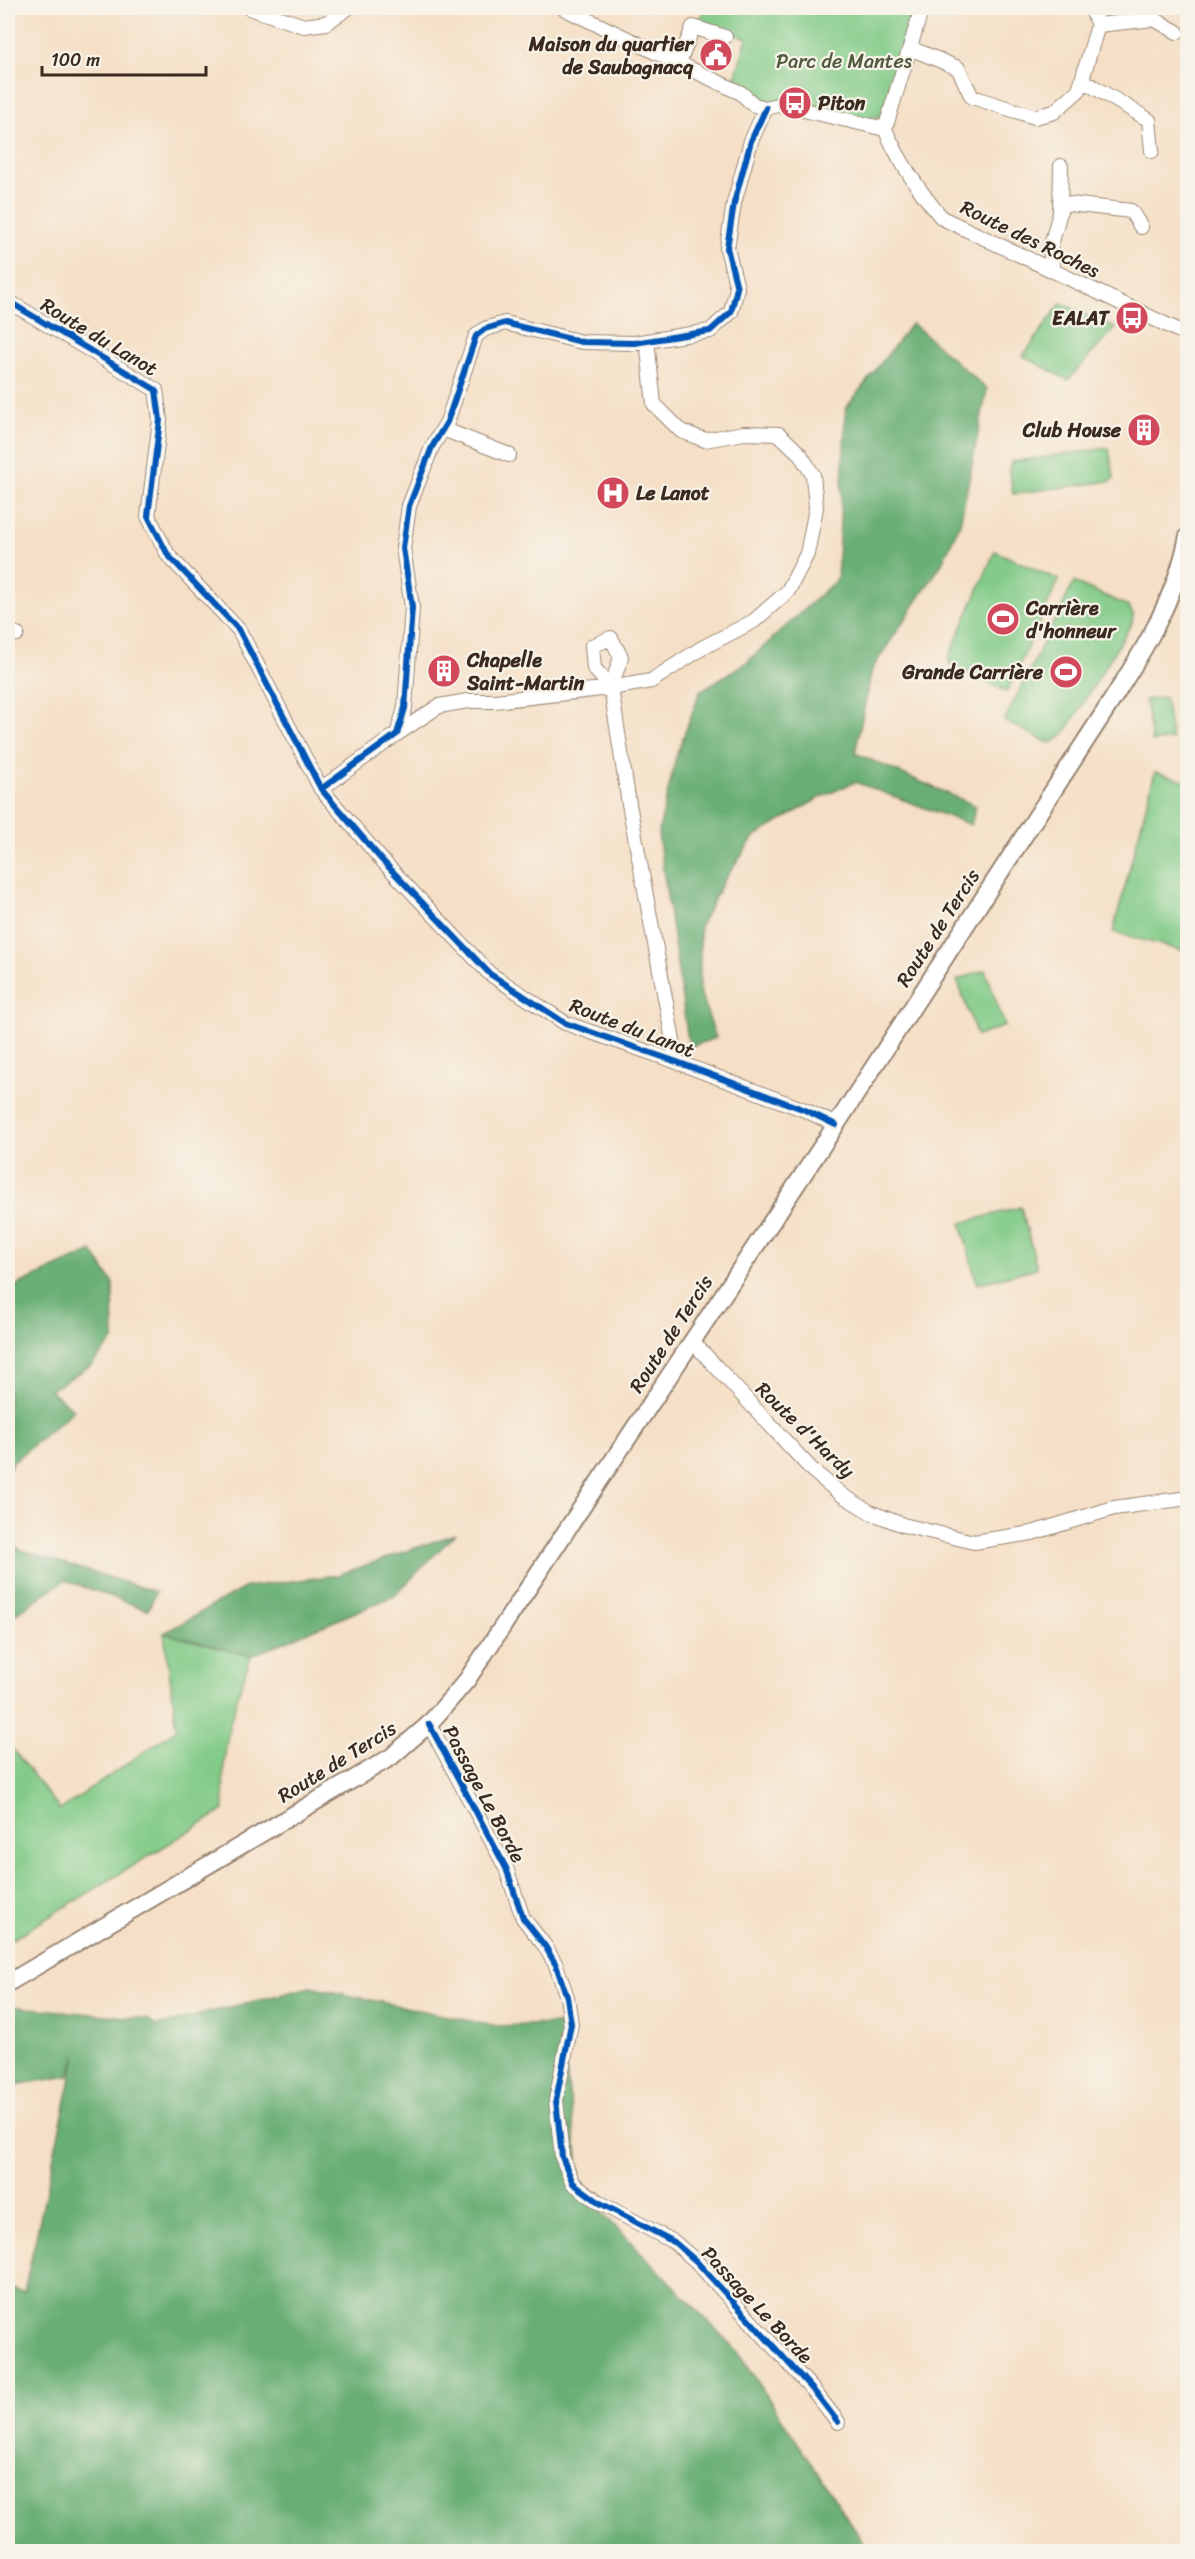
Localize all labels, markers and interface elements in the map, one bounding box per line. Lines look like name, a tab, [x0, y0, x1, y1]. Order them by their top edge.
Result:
place label: Maison du quartier de Saubagnacq	[528, 27, 695, 85]
public building icon: Maison du quartier de Saubagnacq	[698, 37, 734, 73]
scale bar	[42, 39, 206, 77]
text: 100 m	[51, 44, 100, 76]
park label: Parc de Mantes	[776, 44, 913, 79]
bus stop icon: Piton	[777, 85, 813, 121]
place label: Piton	[818, 86, 866, 121]
street label: Route des Roches	[954, 190, 1106, 288]
street label: Route du Lanot	[33, 288, 165, 386]
bus stop icon: EALAT	[1114, 300, 1150, 336]
place label: EALAT	[1052, 301, 1110, 336]
building icon: Club House	[1126, 412, 1162, 448]
place label: Club House	[1022, 413, 1122, 448]
hospital icon: Le Lanot	[595, 475, 631, 511]
place label: Le Lanot	[636, 476, 710, 511]
place label: Carrière d'honneur	[1025, 591, 1117, 649]
sports icon: Carrière d'honneur	[985, 601, 1021, 637]
place label: Chapelle Saint-Martin	[466, 643, 585, 701]
building icon: Chapelle Saint-Martin	[426, 653, 462, 689]
sports icon: Grande Carrière	[1048, 654, 1084, 690]
place label: Grande Carrière	[901, 655, 1044, 690]
street label: Route de Tercis	[887, 861, 990, 994]
street label: Route du Lanot	[564, 988, 700, 1068]
street label: Route de Tercis	[620, 1267, 723, 1400]
street label: Route d'Hardy	[747, 1373, 864, 1487]
street label: Route de Tercis	[270, 1711, 404, 1813]
street label: Passage Le Borde	[433, 1719, 535, 1869]
street label: Passage Le Borde	[692, 2238, 822, 2373]

